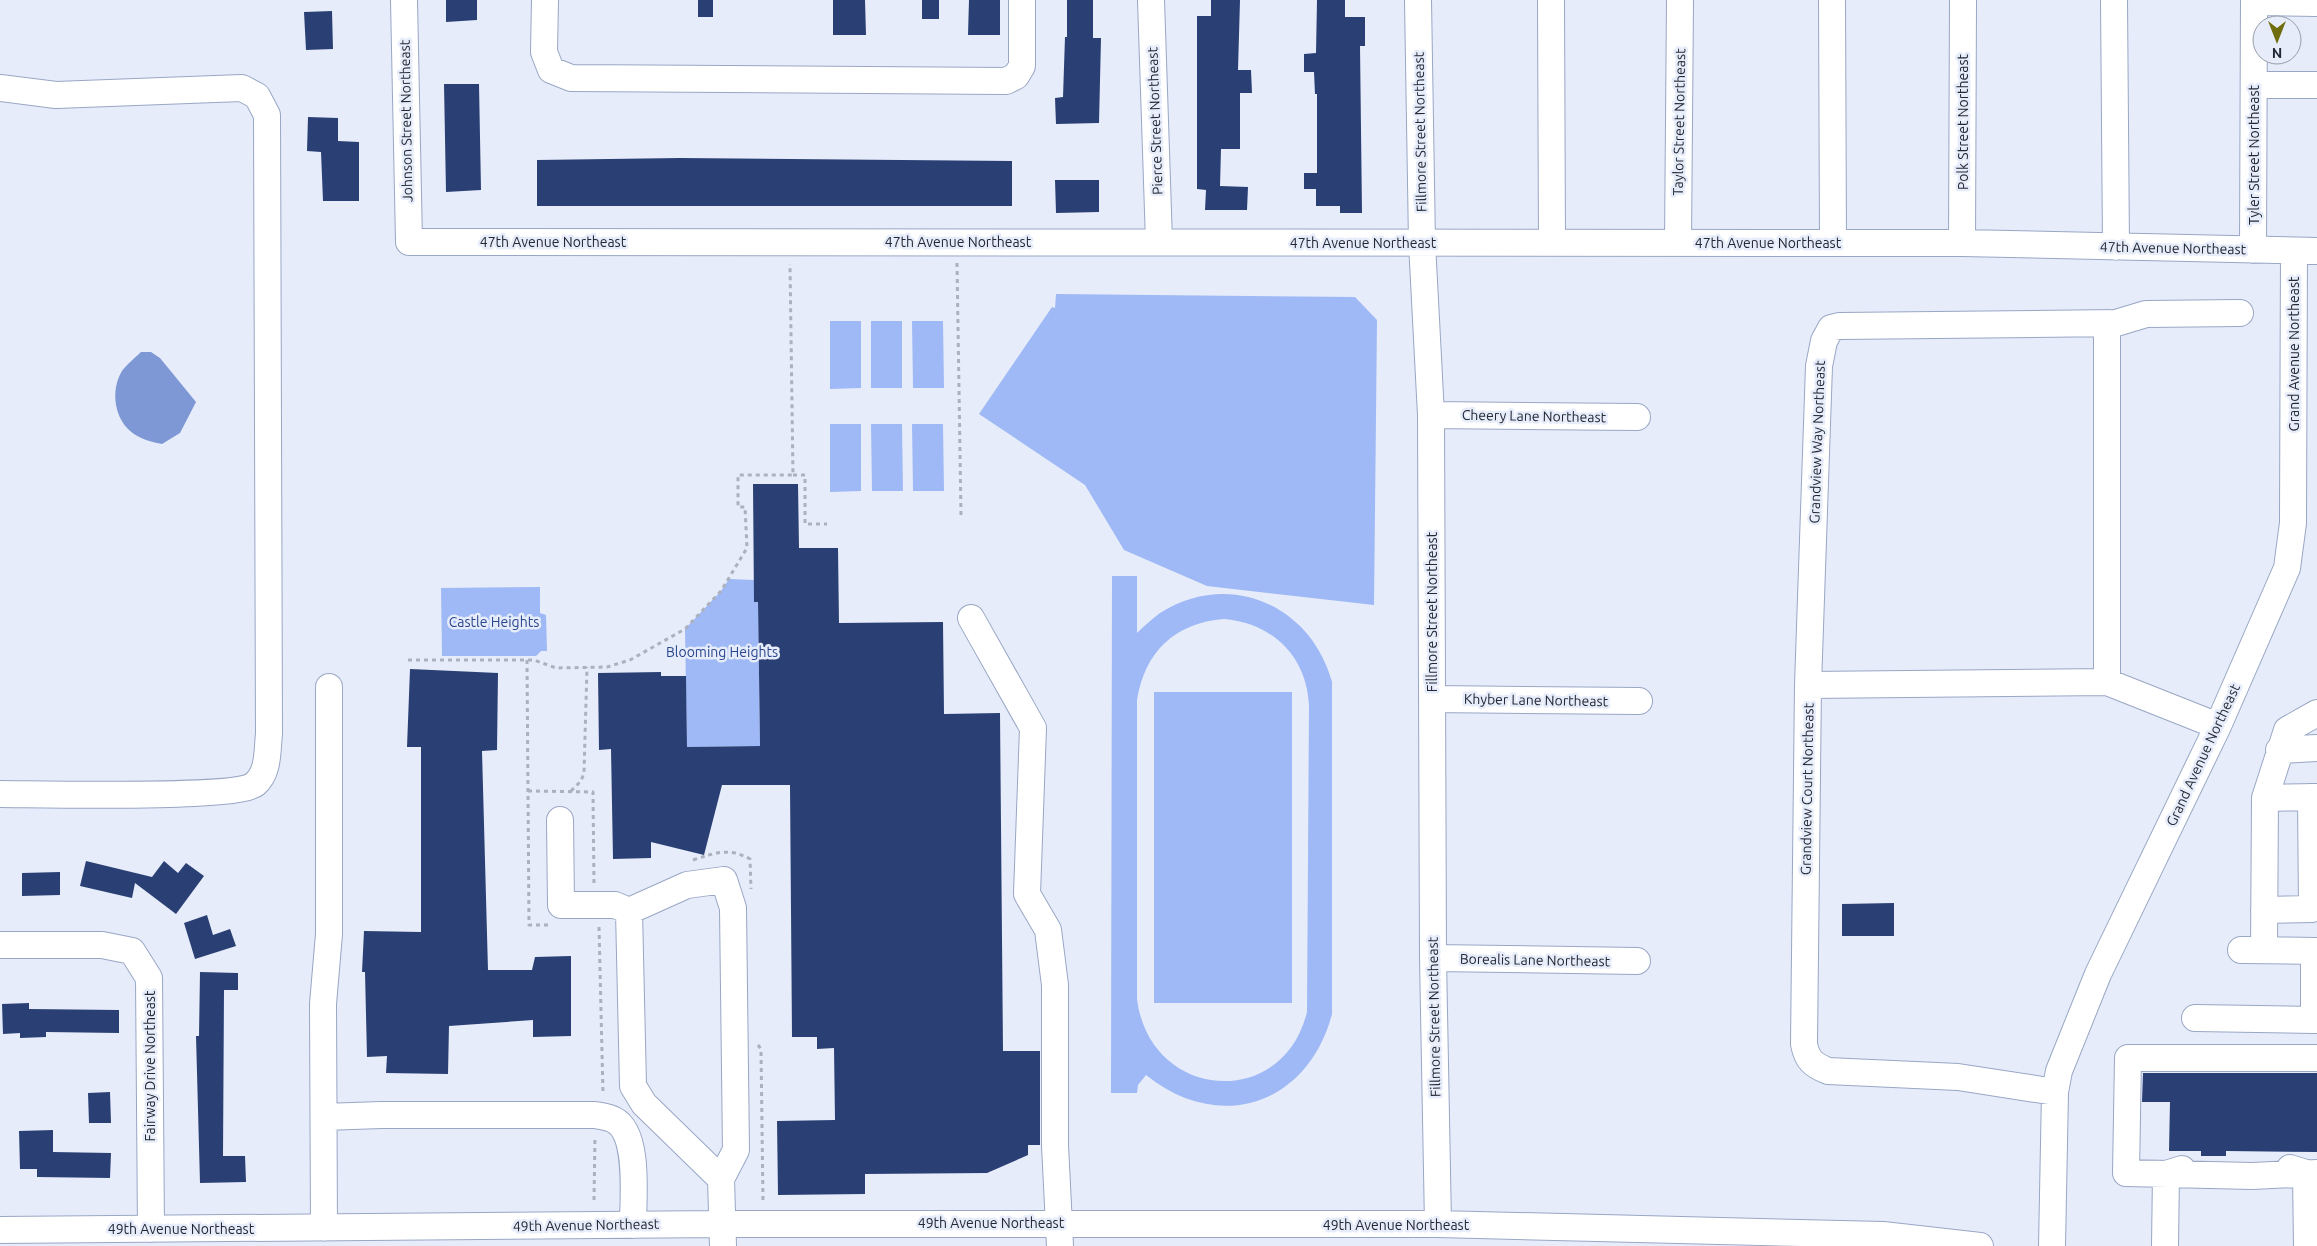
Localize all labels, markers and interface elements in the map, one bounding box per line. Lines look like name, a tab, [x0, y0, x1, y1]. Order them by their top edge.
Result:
north arrow	[2252, 15, 2302, 65]
street label: Johnson Street Northeast	[397, 39, 415, 202]
text: N	[2272, 45, 2282, 61]
street label: Pierce Street Northeast	[1144, 46, 1166, 195]
street label: Taylor Street Northeast	[1670, 48, 1688, 196]
street label: Fillmore Street Northeast	[1411, 51, 1429, 212]
street label: Polk Street Northeast	[1955, 53, 1971, 190]
street label: Tyler Street Northeast	[2246, 85, 2262, 225]
street label: 47th Avenue Northeast	[480, 234, 627, 250]
street label: 47th Avenue Northeast	[885, 234, 1032, 250]
street label: 47th Avenue Northeast	[1290, 235, 1437, 251]
street label: 47th Avenue Northeast	[1695, 235, 1842, 251]
street label: 47th Avenue Northeast	[2100, 239, 2247, 257]
street label: Grand Avenue Northeast	[2286, 276, 2302, 432]
street label: Grandview Way Northeast	[1806, 360, 1828, 524]
street label: Cheery Lane Northeast	[1462, 407, 1607, 425]
street label: Fillmore Street Northeast	[1424, 531, 1440, 692]
park label: Castle Heights	[449, 614, 539, 630]
park label: Blooming Heights	[666, 644, 778, 660]
street label: Grand Avenue Northeast	[2163, 681, 2243, 829]
street label: Khyber Lane Northeast	[1464, 691, 1609, 709]
street label: Grandview Court Northeast	[1797, 702, 1817, 875]
street label: Fillmore Street Northeast	[1425, 936, 1443, 1097]
street label: Borealis Lane Northeast	[1460, 951, 1611, 969]
street label: Fairway Drive Northeast	[142, 990, 158, 1141]
street label: 49th Avenue Northeast	[918, 1215, 1065, 1231]
street label: 49th Avenue Northeast	[513, 1216, 660, 1234]
street label: 49th Avenue Northeast	[1323, 1217, 1470, 1233]
street label: 49th Avenue Northeast	[108, 1221, 255, 1237]

